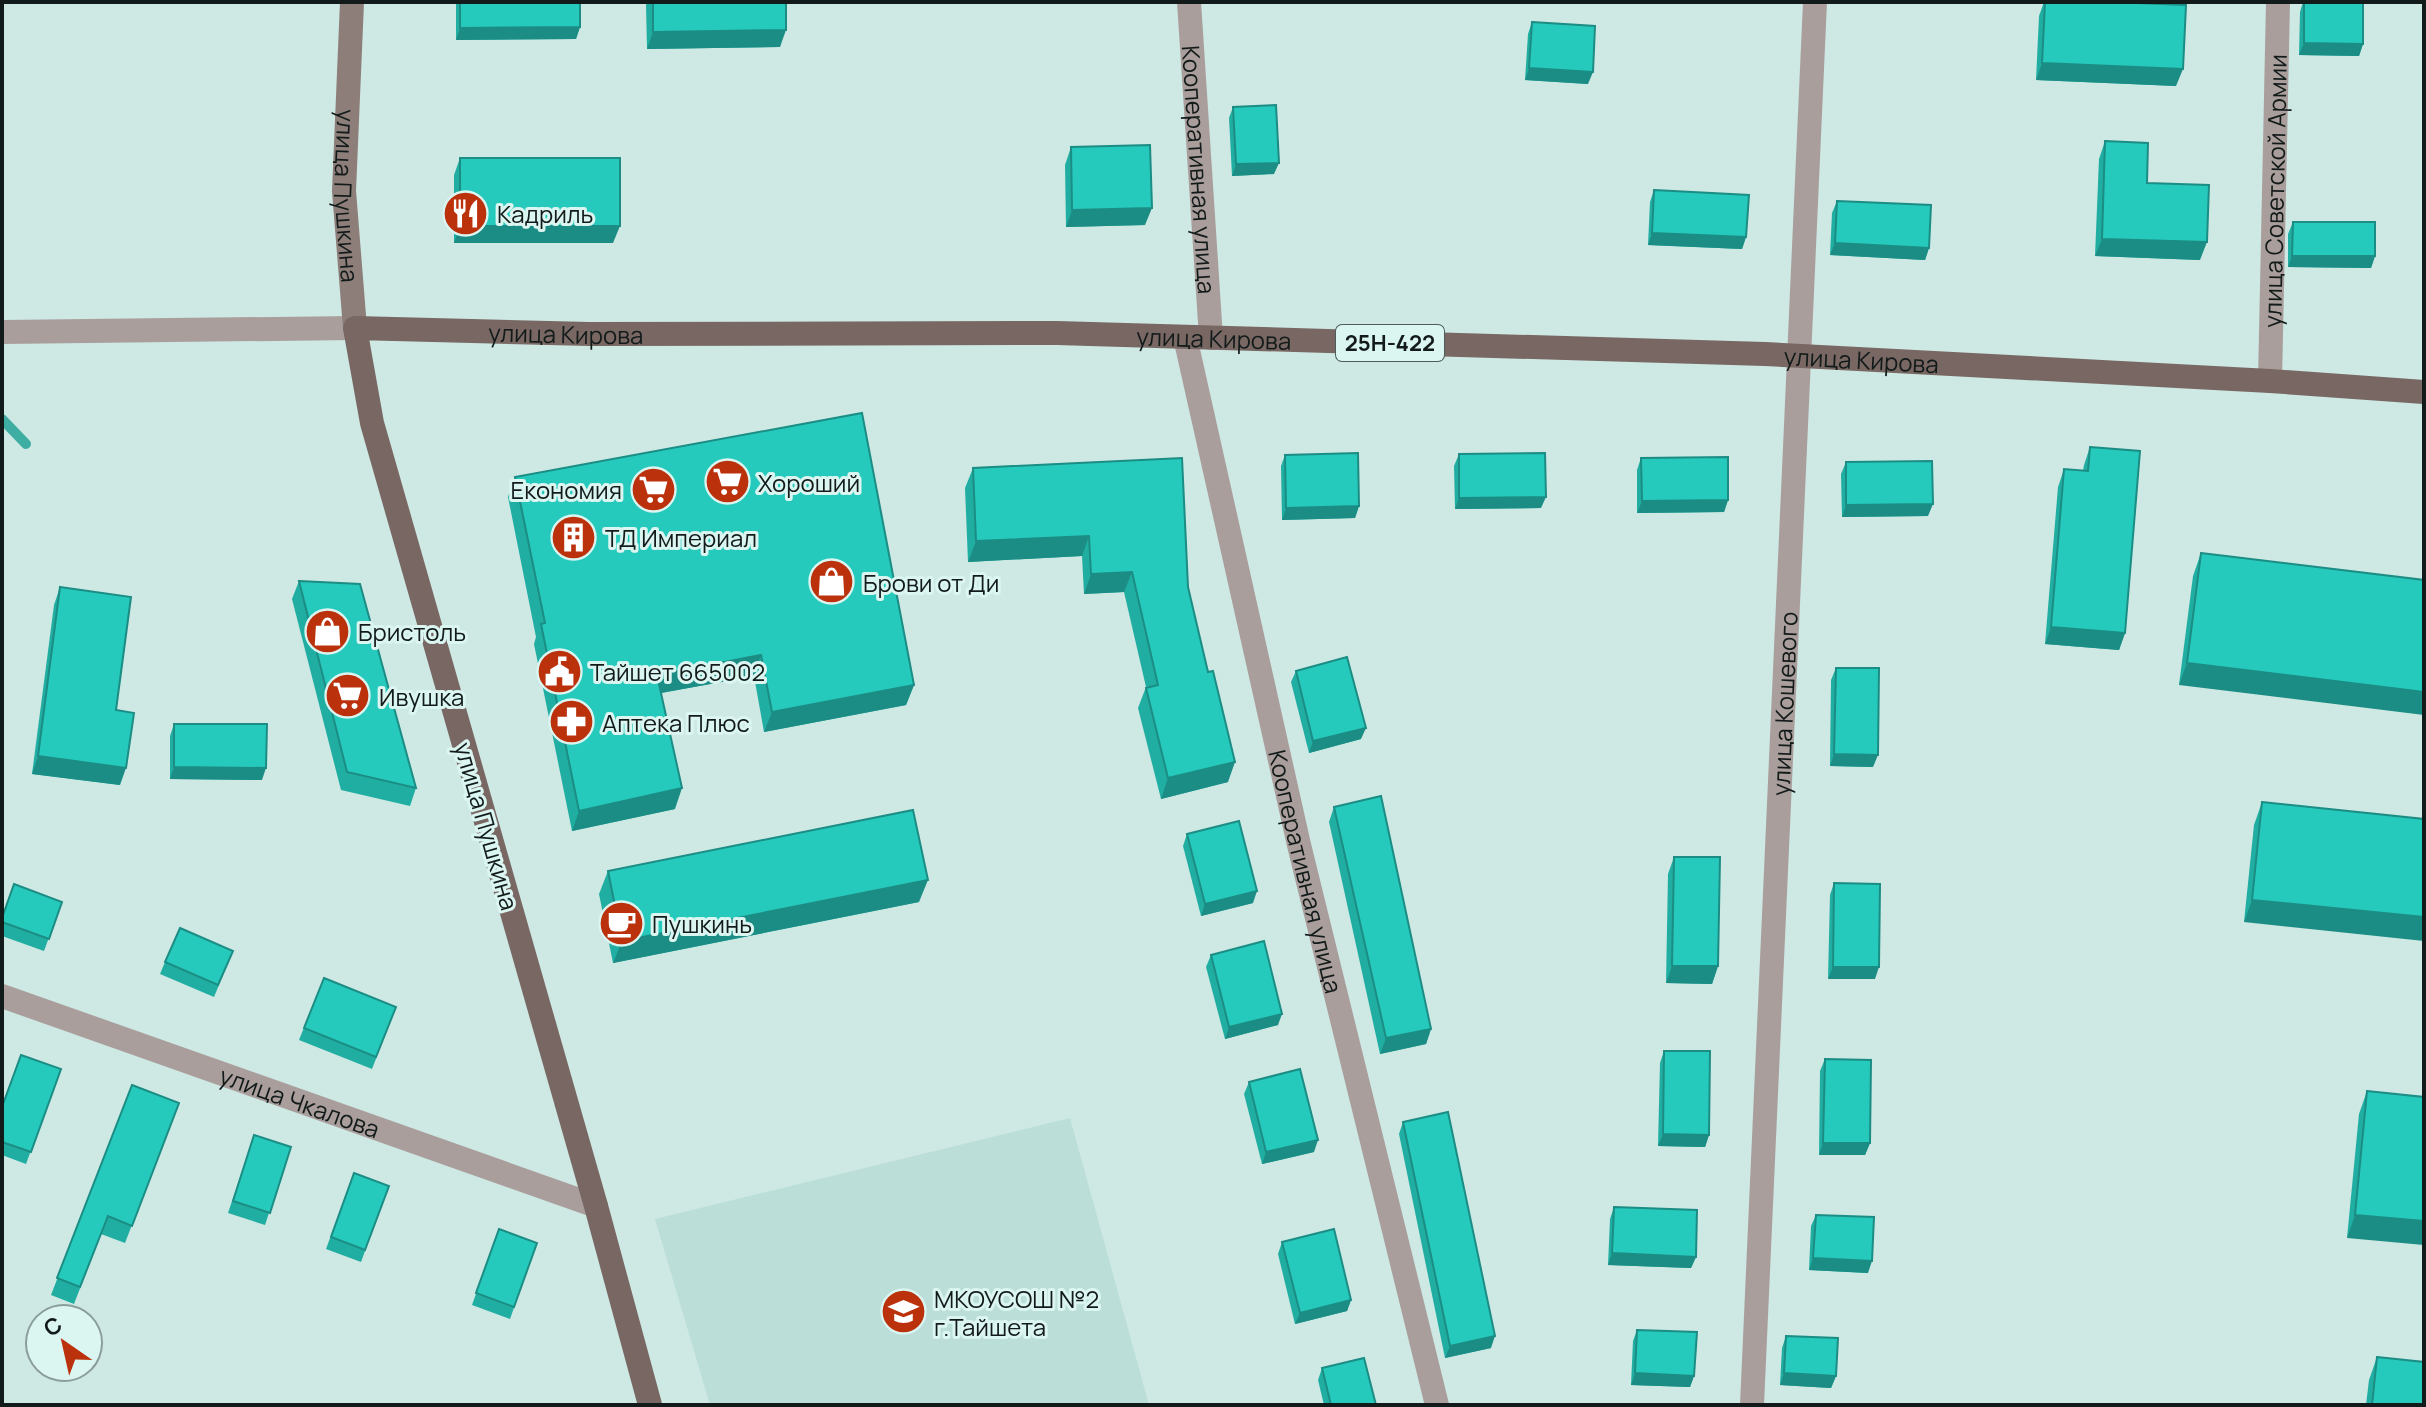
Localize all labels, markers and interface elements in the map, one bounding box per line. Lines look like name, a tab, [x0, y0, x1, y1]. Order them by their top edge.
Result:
street label: Кооперативная улица	[1175, 44, 1225, 295]
street label: улица Советской Армии	[2255, 54, 2293, 328]
street label: улица Пушкина	[327, 109, 368, 283]
restaurant icon: Кадриль	[442, 189, 490, 237]
place label: Кадриль	[497, 197, 593, 230]
street label: улица Кирова	[488, 315, 643, 351]
street label: улица Кирова	[1136, 319, 1292, 356]
road number: 25Н-422	[1336, 325, 1444, 361]
street label: улица Кирова	[1783, 339, 1940, 380]
supermarket icon: Хороший	[703, 458, 751, 506]
supermarket icon: Економия	[629, 465, 677, 513]
place label: Хороший	[758, 466, 860, 499]
place label: Економия	[511, 473, 622, 506]
building icon: ТД Империал	[550, 513, 598, 561]
place label: ТД Империал	[605, 521, 757, 554]
shop icon: Брови от Ди	[808, 558, 856, 606]
place label: Брови от Ди	[863, 566, 999, 599]
shop icon: Бристоль	[303, 607, 351, 655]
street label: улица Кошевого	[1763, 611, 1804, 797]
place label: Бристоль	[358, 615, 466, 648]
public building icon: Тайшет 665002	[535, 647, 583, 695]
place label: Тайшет 665002	[590, 655, 765, 688]
supermarket icon: Ивушка	[324, 672, 372, 720]
place label: Ивушка	[379, 680, 464, 713]
pharmacy icon: Аптека Плюс	[547, 698, 595, 746]
place label: Аптека Плюс	[602, 706, 750, 739]
street label: улица Пушкина	[447, 738, 527, 914]
street label: Кооперативная улица	[1262, 747, 1351, 996]
cafe icon: Пушкинь	[597, 899, 645, 947]
place label: Пушкинь	[652, 907, 752, 940]
street label: улица Чкалова	[215, 1058, 384, 1145]
place label: МКОУСОШ №2 г.Тайшета	[934, 1282, 1099, 1343]
school or university icon: МКОУСОШ №2 г.Тайшета	[879, 1288, 927, 1336]
north arrow	[24, 1303, 104, 1383]
text: С	[38, 1309, 68, 1343]

